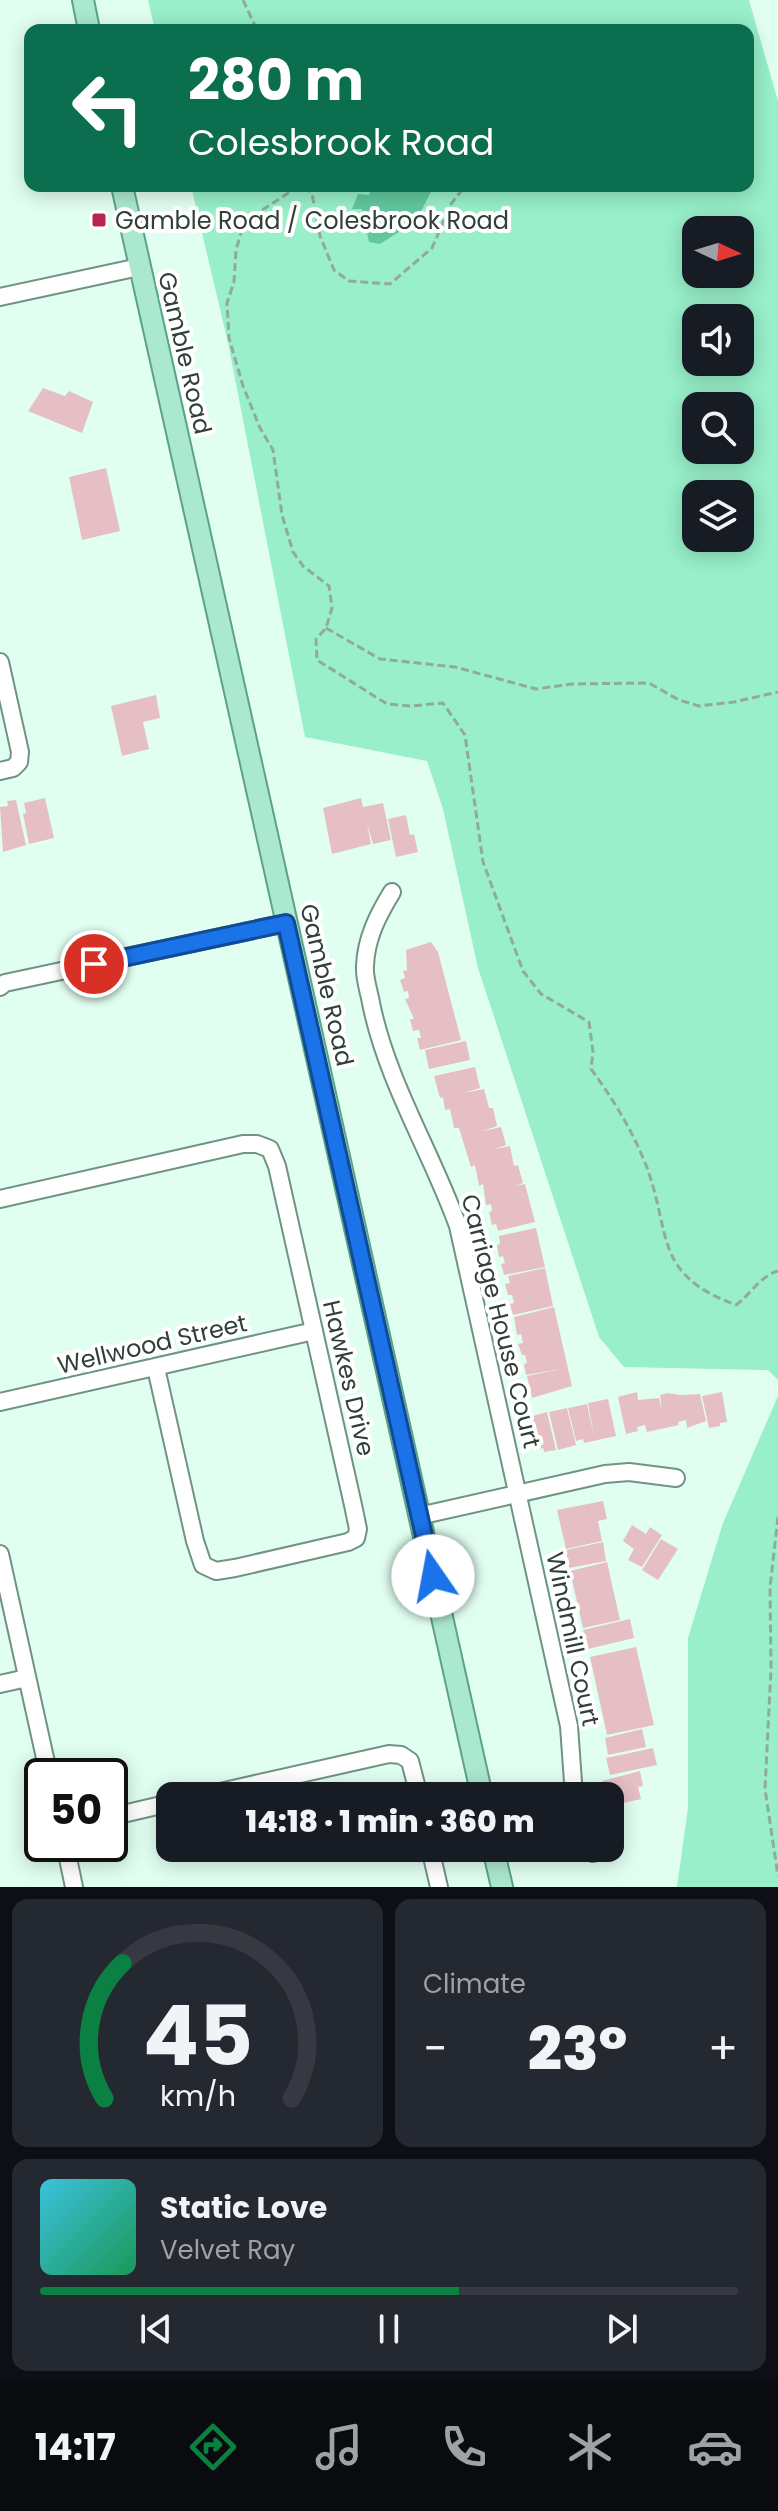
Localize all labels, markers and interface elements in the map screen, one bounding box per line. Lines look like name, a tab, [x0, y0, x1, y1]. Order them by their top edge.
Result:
text: 280 m	[188, 41, 364, 120]
icon: left	[56, 56, 160, 160]
text: Colesbrook Road	[188, 117, 494, 168]
place label: Gamble Road / Colesbrook Road	[115, 204, 509, 237]
marker: Gamble Road / Colesbrook Road	[90, 211, 108, 229]
north arrow	[682, 216, 754, 288]
map controls	[682, 216, 754, 552]
street label: Gamble Road	[150, 269, 220, 437]
button: sound	[682, 304, 754, 376]
button: search	[682, 392, 754, 464]
button: layers	[682, 480, 754, 552]
street label: Gamble Road	[292, 901, 362, 1069]
pin	[60, 930, 128, 998]
icon: arrive	[72, 942, 116, 986]
street label: Carriage House Court	[453, 1191, 549, 1451]
street label: Hawkes Drive	[315, 1297, 383, 1459]
street label: Wellwood Street	[54, 1306, 250, 1382]
position arrow	[391, 1534, 475, 1618]
street label: Windmill Court	[538, 1549, 608, 1729]
speed limit sign: 50	[24, 1758, 128, 1862]
text: 14:18 · 1 min · 360 m	[246, 1800, 534, 1843]
text: Climate	[423, 1966, 526, 2002]
text: 45	[142, 1978, 253, 2094]
text: 23°	[528, 2007, 627, 2091]
text: −	[423, 2018, 447, 2079]
text: +	[708, 2018, 738, 2079]
text: km/h	[159, 2076, 236, 2116]
text: Static Love	[160, 2186, 327, 2229]
text: Velvet Ray	[160, 2232, 295, 2268]
icon: previous	[134, 2307, 178, 2351]
icon: pause	[367, 2307, 411, 2351]
icon: next	[600, 2307, 644, 2351]
icon: directions	[185, 2419, 241, 2475]
icon: music	[311, 2419, 367, 2475]
icon: phone	[436, 2419, 492, 2475]
icon: climate	[562, 2419, 618, 2475]
icon: car	[687, 2419, 743, 2475]
text: 14:17	[35, 2422, 116, 2473]

